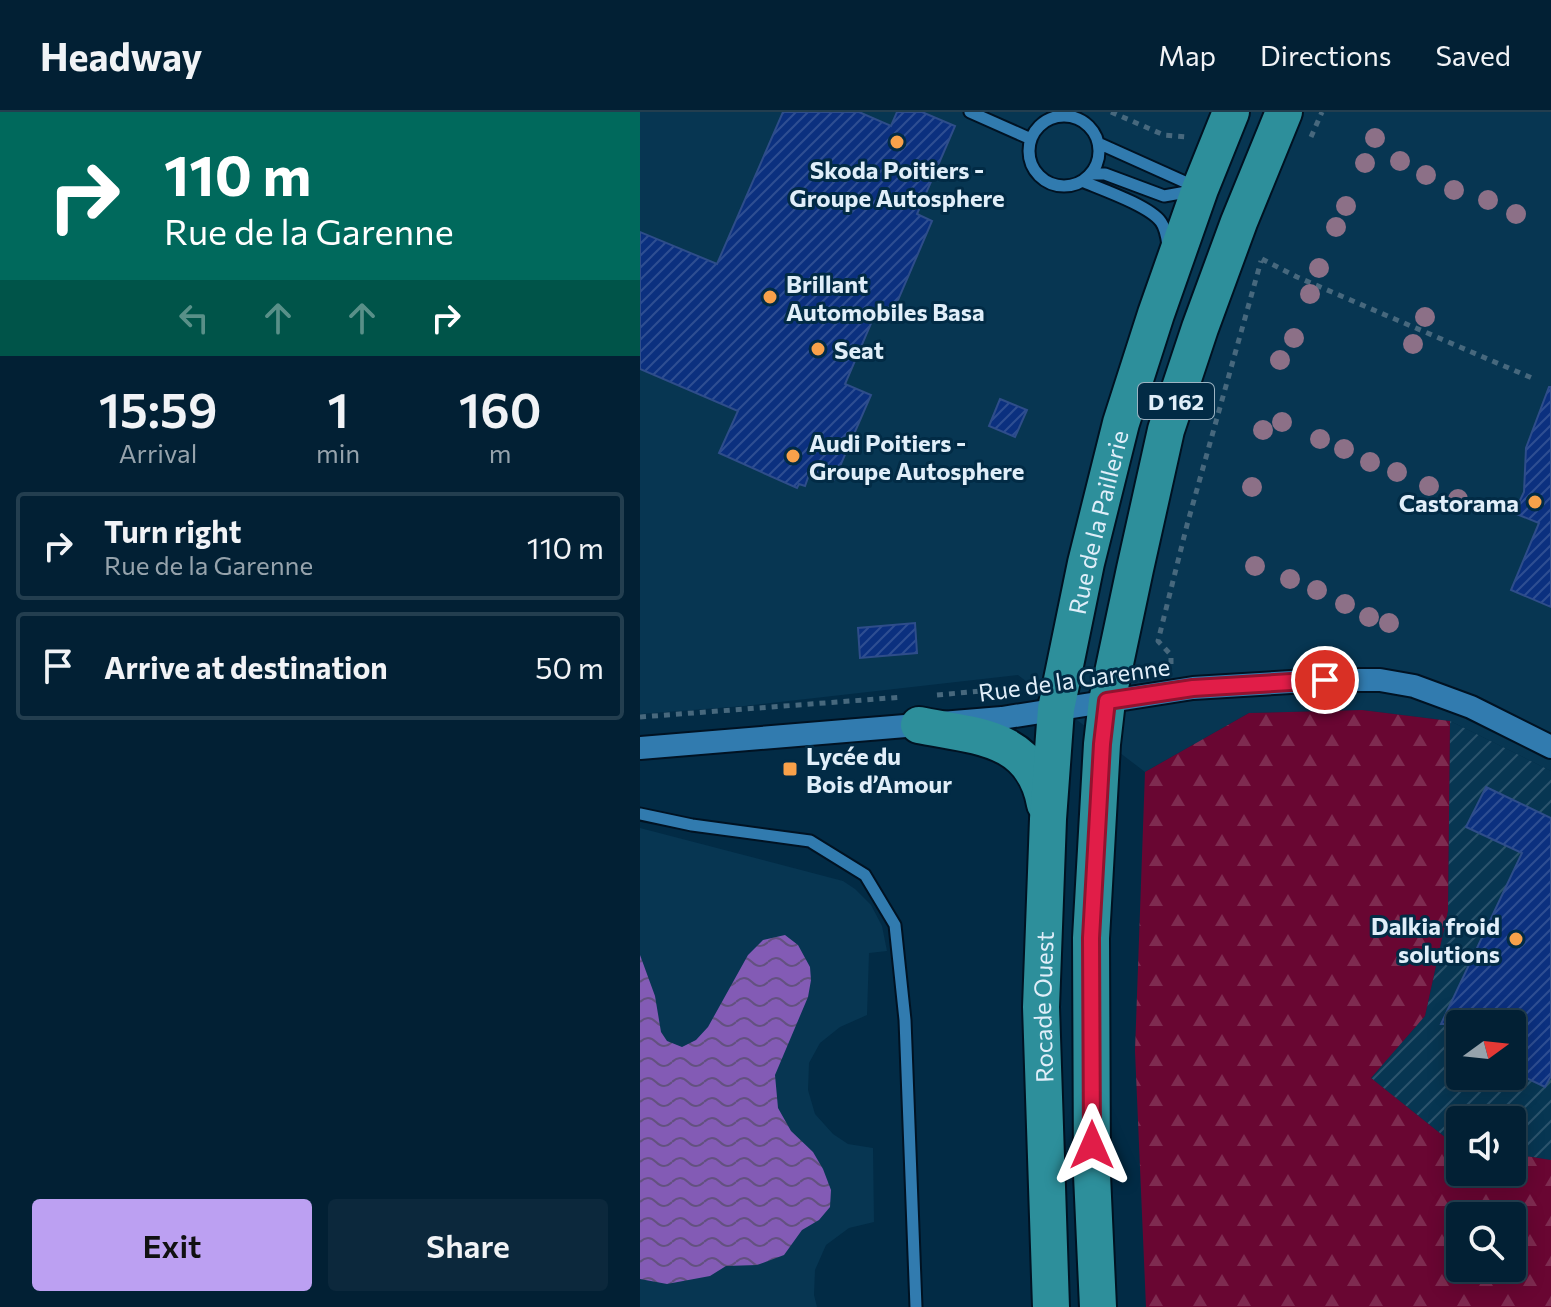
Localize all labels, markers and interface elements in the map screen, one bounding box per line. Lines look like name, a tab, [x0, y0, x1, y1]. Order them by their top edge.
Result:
text: Headway	[40, 32, 202, 79]
text: Map	[1158, 38, 1216, 72]
text: Directions	[1260, 38, 1391, 72]
text: Saved	[1435, 38, 1511, 72]
marker: Skoda Poitiers - Groupe Autosphere	[888, 133, 906, 151]
text: 110 m	[164, 139, 311, 208]
icon: right	[32, 144, 136, 248]
place label: Skoda Poitiers - Groupe Autosphere	[789, 155, 1005, 212]
text: Rue de la Garenne	[164, 208, 454, 252]
place label: Brillant Automobiles Basa	[786, 269, 985, 326]
marker: Brillant Automobiles Basa	[761, 288, 779, 306]
icon: left	[172, 296, 216, 340]
icon: ahead	[256, 296, 300, 340]
icon: ahead	[340, 296, 384, 340]
icon: right	[424, 296, 468, 340]
place label: Seat	[834, 335, 884, 364]
marker: Seat	[809, 340, 827, 358]
text: 15:59	[99, 379, 217, 438]
text: 1	[327, 379, 349, 438]
text: 160	[459, 379, 541, 438]
road number: D 162	[1138, 383, 1214, 419]
street label: Rue de la Paillerie	[1061, 427, 1133, 617]
place label: Audi Poitiers - Groupe Autosphere	[809, 428, 1025, 485]
text: Arrival	[119, 437, 197, 468]
text: min	[316, 437, 360, 468]
text: m	[489, 437, 511, 468]
marker: Audi Poitiers - Groupe Autosphere	[784, 447, 802, 465]
place label: Castorama	[1399, 488, 1519, 517]
marker: Castorama	[1526, 493, 1544, 511]
text: Turn right	[104, 512, 241, 549]
icon: right	[36, 524, 80, 568]
text: 110 m	[527, 528, 604, 565]
text: Rue de la Garenne	[104, 549, 313, 580]
icon: arrive	[36, 644, 80, 688]
pin	[1291, 646, 1359, 714]
text: Arrive at destination	[104, 648, 388, 685]
text: 50 m	[535, 648, 604, 685]
street label: Rue de la Garenne	[976, 651, 1172, 707]
icon: arrive	[1303, 658, 1347, 702]
place label: Lycée du Bois d’Amour	[806, 741, 952, 798]
marker: Lycée du Bois d’Amour	[781, 760, 799, 778]
place label: Dalkia froid solutions	[1371, 911, 1500, 968]
marker: Dalkia froid solutions	[1507, 930, 1525, 948]
street label: Rocade Ouest	[1026, 931, 1058, 1083]
north arrow	[1446, 1010, 1526, 1090]
map controls	[1446, 1010, 1526, 1282]
position arrow	[1050, 1103, 1134, 1187]
button: sound	[1446, 1106, 1526, 1186]
button: Exit	[32, 1199, 312, 1291]
button: Share	[328, 1199, 608, 1291]
button: search	[1446, 1202, 1526, 1282]

